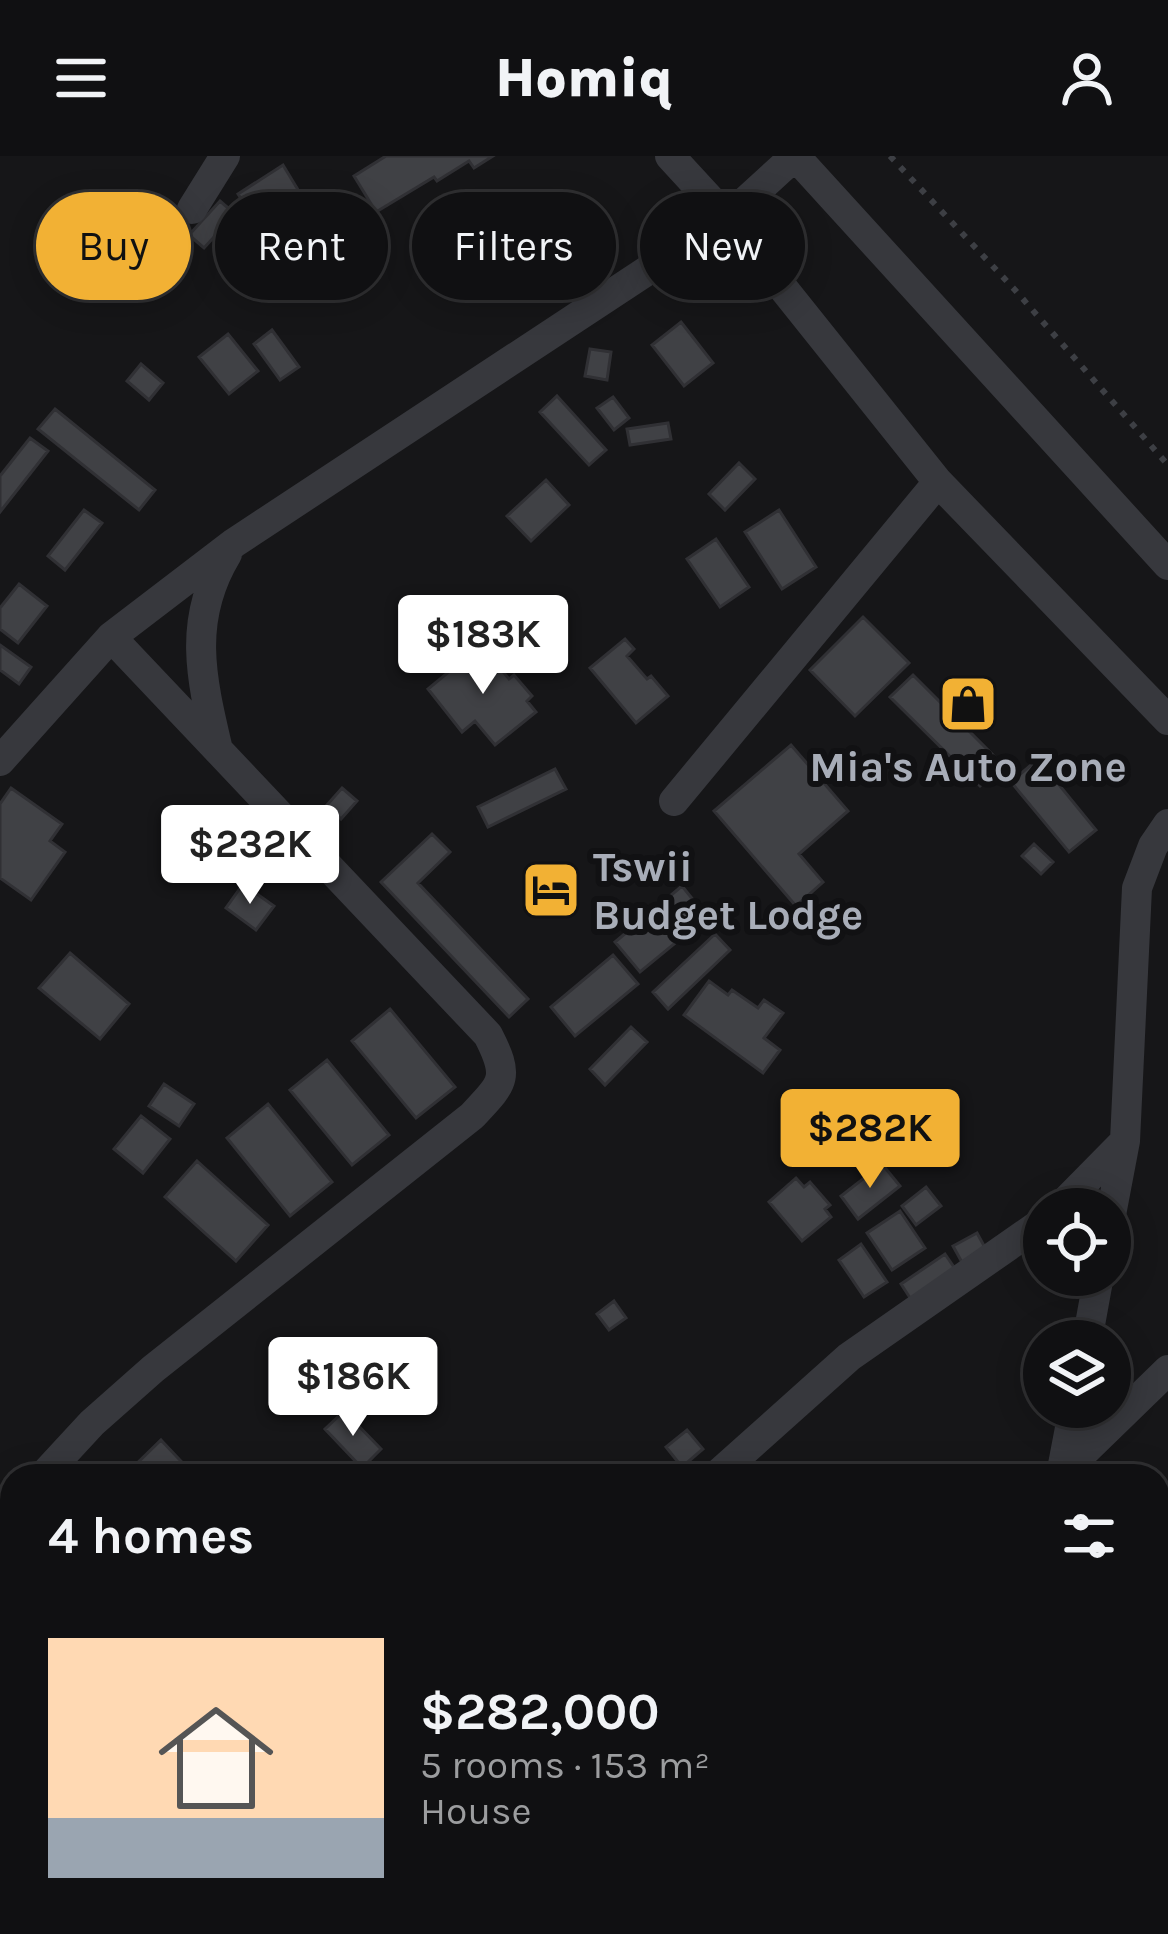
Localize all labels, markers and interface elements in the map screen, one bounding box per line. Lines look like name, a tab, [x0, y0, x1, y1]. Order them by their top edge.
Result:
icon: menu	[48, 45, 114, 111]
icon: person	[1054, 45, 1120, 111]
text: Homiq	[495, 46, 673, 110]
chip: Buy	[36, 192, 191, 300]
chip: Rent	[215, 192, 388, 300]
chip: Filters	[412, 192, 616, 300]
chip: New	[640, 192, 805, 300]
pin: $183K	[399, 595, 567, 697]
text: $183K	[425, 611, 541, 657]
shop icon: Mia's Auto Zone	[937, 673, 999, 735]
place label: Mia's Auto Zone	[809, 742, 1127, 792]
pin: $232K	[166, 805, 334, 907]
text: $232K	[188, 821, 312, 867]
place label: Tswii Budget Lodge	[593, 842, 863, 940]
hotel icon: Tswii Budget Lodge	[520, 859, 582, 921]
pin: $282K	[786, 1089, 954, 1191]
text: $282K	[808, 1105, 932, 1151]
map controls	[1023, 1188, 1131, 1428]
button: locate	[1023, 1188, 1131, 1296]
button: layers	[1023, 1320, 1131, 1428]
pin: $186K	[269, 1337, 437, 1439]
text: $186K	[295, 1353, 411, 1399]
icon: filters	[1056, 1503, 1122, 1569]
text: 4 homes	[48, 1506, 254, 1566]
text: $282,000	[420, 1682, 660, 1742]
icon: home	[144, 1686, 288, 1830]
text: 5 rooms · 153 m²	[420, 1742, 710, 1788]
text: House	[420, 1788, 532, 1834]

